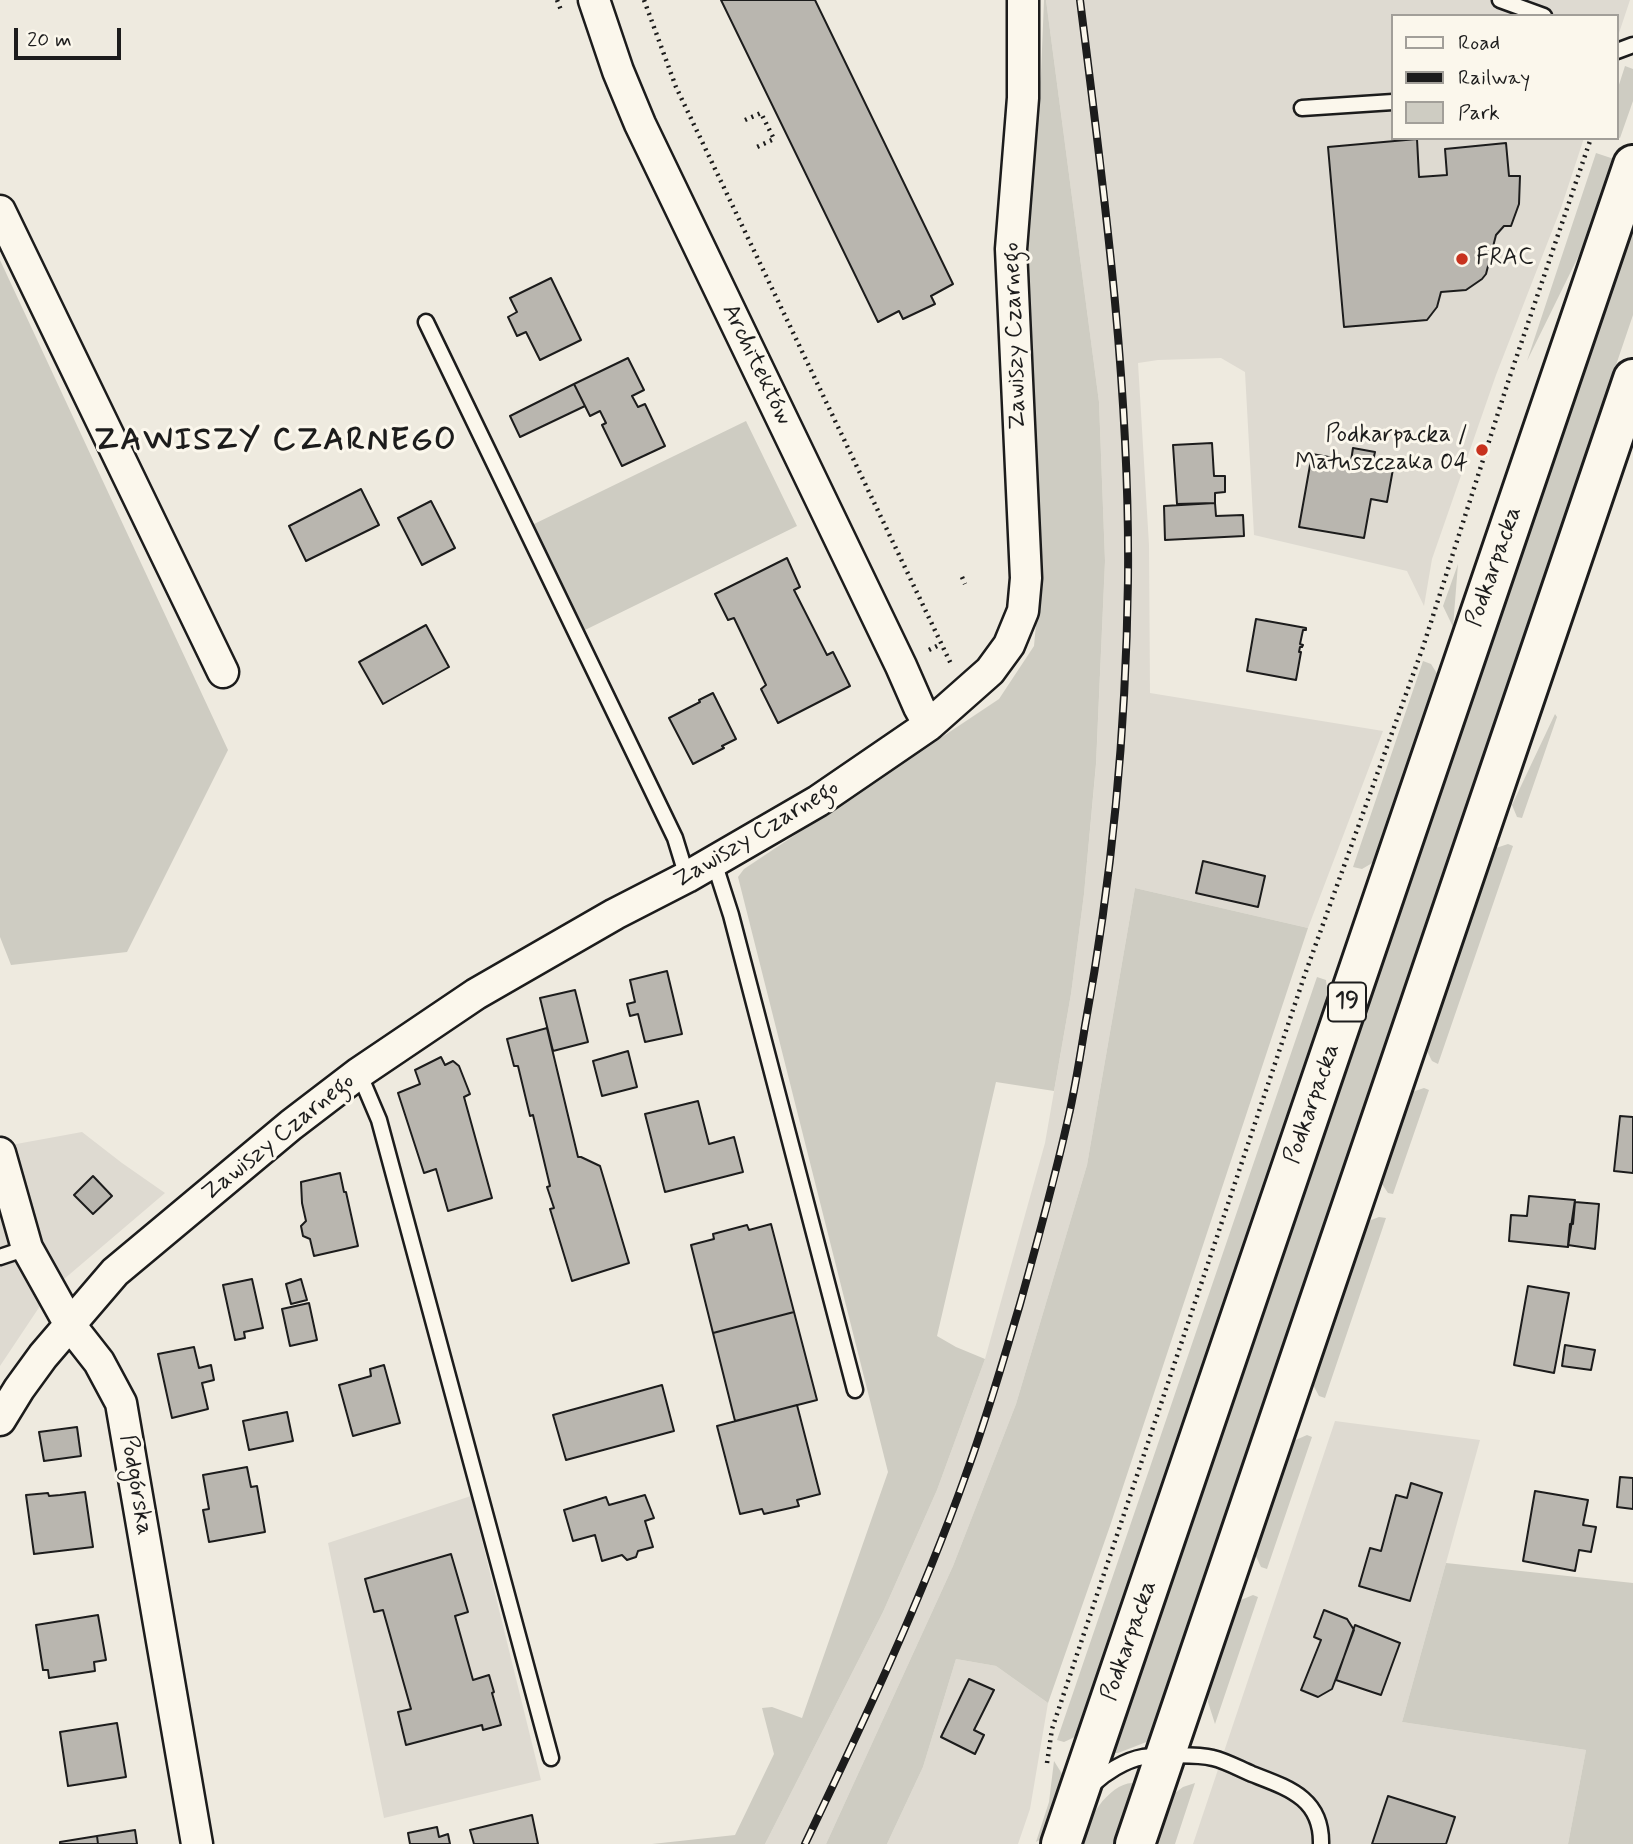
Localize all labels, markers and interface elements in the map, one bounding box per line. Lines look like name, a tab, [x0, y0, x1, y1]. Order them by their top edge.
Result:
scale bar	[18, 14, 124, 58]
legend	[1392, 14, 1619, 140]
text: 20 m	[27, 26, 72, 54]
text: Road	[1458, 29, 1500, 57]
text: Railway	[1458, 64, 1530, 92]
text: Park	[1458, 99, 1500, 127]
street label: Zawiszy Czarnego	[998, 242, 1034, 430]
place label: FRAC	[1476, 245, 1533, 273]
marker: FRAC	[1454, 251, 1470, 267]
street label: Architektów	[714, 300, 798, 430]
place label: Podkarpacka / Matuszczaka 04	[1295, 422, 1468, 478]
district label: ZAWISZY CZARNEGO	[98, 423, 454, 461]
marker: Podkarpacka / Matuszczaka 04	[1474, 442, 1490, 458]
street label: Podkarpacka	[1461, 503, 1529, 631]
street label: Zawiszy Czarnego	[669, 774, 845, 896]
road number: 19	[1328, 982, 1366, 1021]
street label: Podkarpacka	[1279, 1040, 1347, 1168]
street label: Zawiszy Czarnego	[197, 1068, 361, 1208]
street label: Podgórska	[112, 1433, 158, 1537]
street label: Podkarpacka	[1096, 1577, 1164, 1705]

